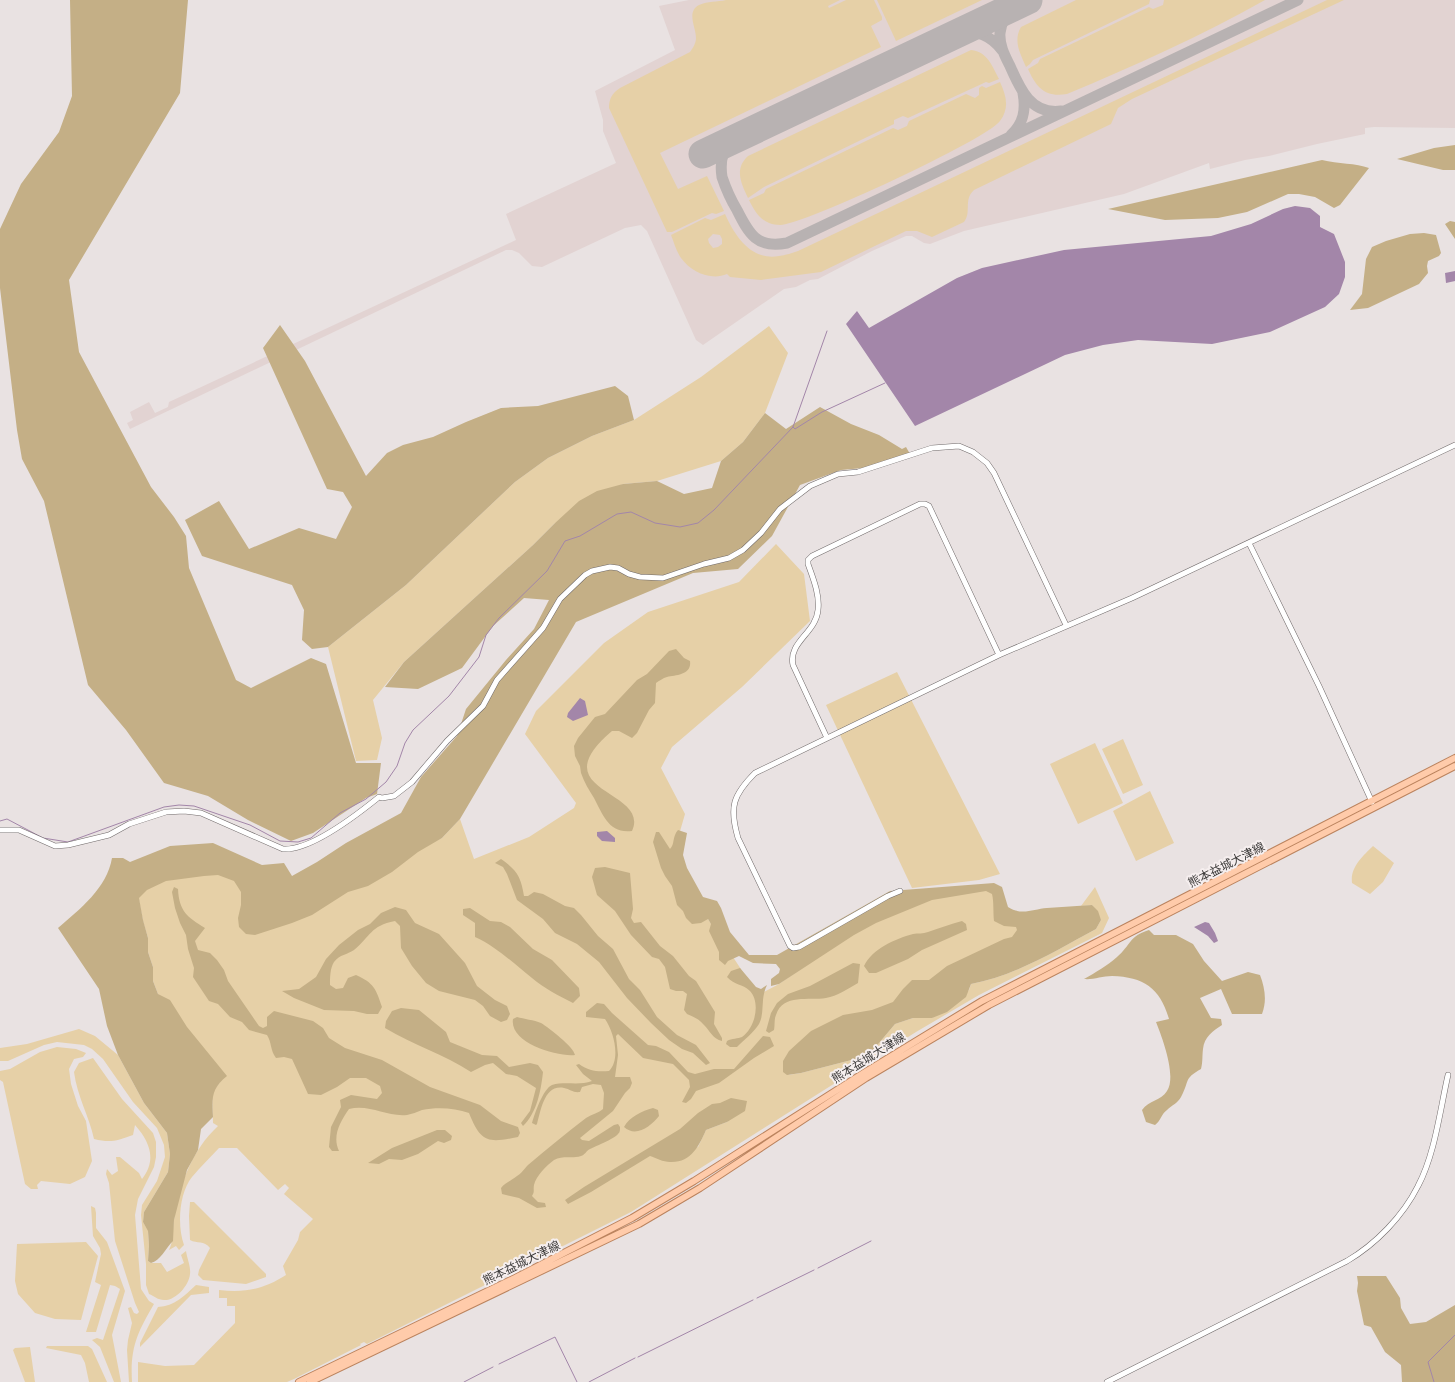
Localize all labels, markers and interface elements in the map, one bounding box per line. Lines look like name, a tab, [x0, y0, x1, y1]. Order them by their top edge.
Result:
street label: 熊本益城大津線	[1185, 839, 1267, 889]
street label: 熊本益城大津線	[829, 1029, 907, 1085]
street label: 熊本益城大津線	[480, 1237, 562, 1287]

